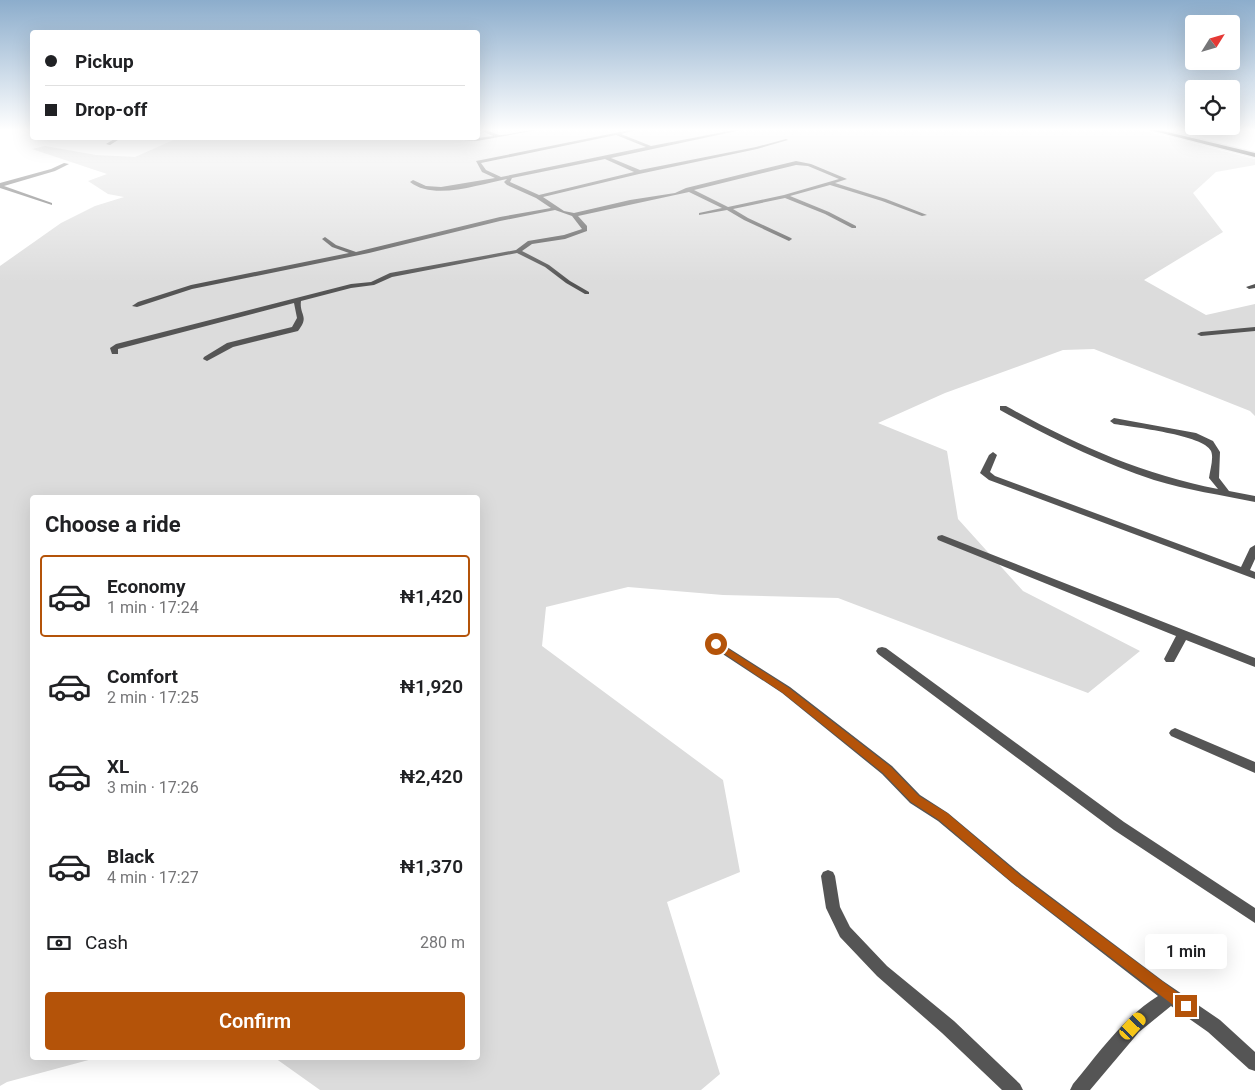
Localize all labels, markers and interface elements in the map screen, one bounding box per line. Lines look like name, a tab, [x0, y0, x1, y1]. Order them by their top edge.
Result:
north arrow	[1185, 15, 1240, 70]
map controls	[1185, 15, 1240, 135]
text: Pickup	[75, 50, 134, 73]
button: locate	[1185, 80, 1240, 135]
text: Drop-off	[75, 98, 147, 121]
text: Choose a ride	[45, 512, 181, 537]
icon: car	[47, 574, 92, 619]
text: Economy	[107, 575, 186, 598]
text: ₦1,420	[400, 585, 463, 608]
text: 1 min · 17:24	[107, 598, 199, 617]
route start	[705, 633, 727, 655]
icon: car	[47, 664, 92, 709]
text: Comfort	[107, 665, 178, 688]
text: ₦1,920	[400, 675, 463, 698]
text: 2 min · 17:25	[107, 688, 199, 707]
icon: car	[47, 754, 92, 799]
text: XL	[107, 755, 129, 778]
text: ₦2,420	[400, 765, 463, 788]
text: 3 min · 17:26	[107, 778, 199, 797]
icon: car	[47, 844, 92, 889]
text: Black	[107, 845, 154, 868]
text: ₦1,370	[400, 855, 463, 878]
text: 4 min · 17:27	[107, 868, 199, 887]
icon: cash	[45, 929, 73, 957]
text: Cash	[85, 931, 128, 954]
text: 280 m	[420, 933, 465, 952]
callout: 1 min	[1145, 934, 1227, 968]
text: 1 min	[1166, 942, 1206, 961]
button: Confirm	[45, 992, 465, 1050]
route end	[1175, 995, 1197, 1017]
car	[1117, 1010, 1148, 1042]

